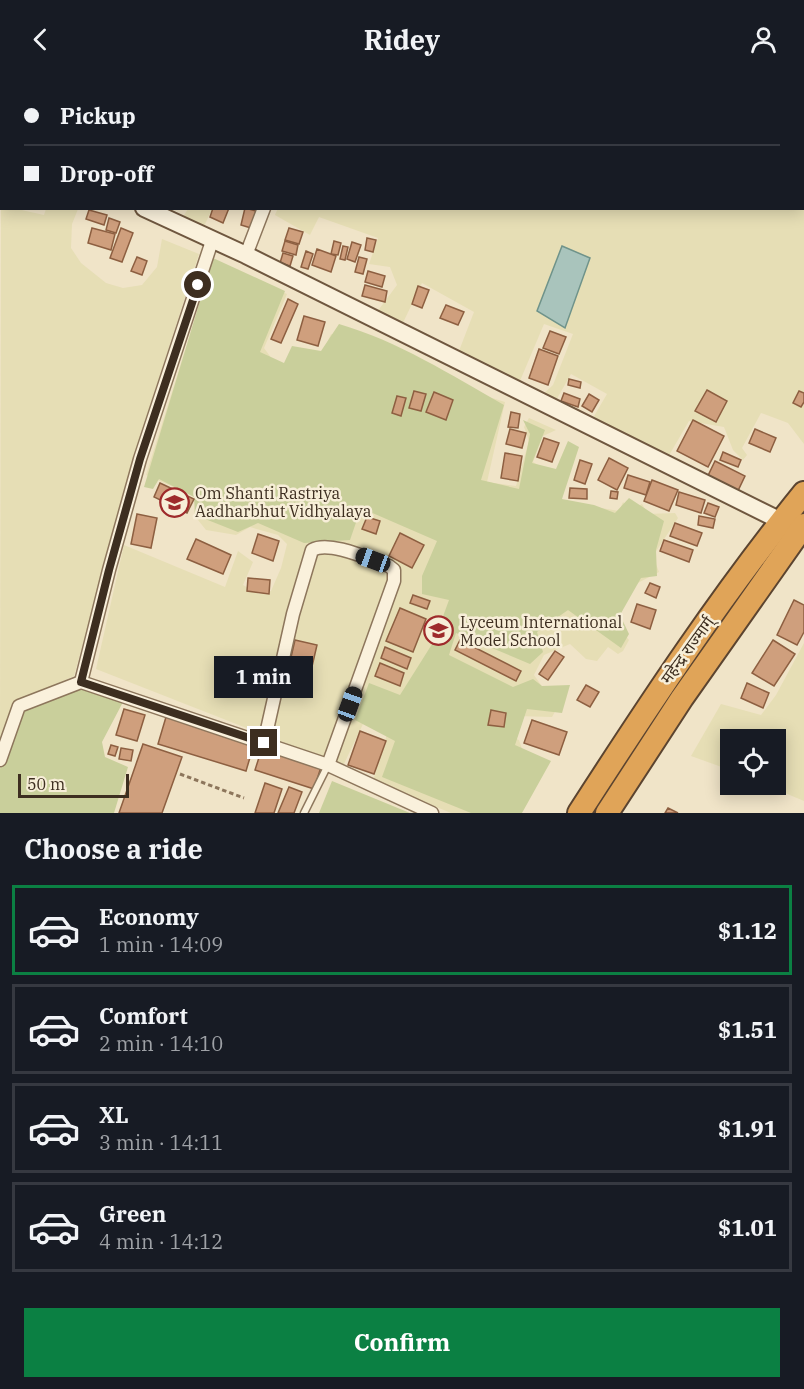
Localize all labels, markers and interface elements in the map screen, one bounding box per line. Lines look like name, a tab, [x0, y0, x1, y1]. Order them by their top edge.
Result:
text: Ridey	[364, 22, 440, 57]
icon: back	[24, 23, 57, 56]
icon: person	[747, 23, 780, 56]
text: Pickup	[60, 101, 136, 130]
text: Drop-off	[60, 159, 154, 188]
route start	[184, 271, 211, 298]
place label: Om Shanti Rastriya Aadharbhut Vidhyalaya	[195, 483, 372, 521]
school or university icon: Om Shanti Rastriya Aadharbhut Vidhyalaya	[158, 486, 190, 518]
car	[353, 545, 393, 575]
street label: महेन्द्र राज्मार्ग्	[656, 610, 721, 688]
place label: Lyceum International Model School	[460, 612, 622, 650]
school or university icon: Lyceum International Model School	[423, 615, 455, 647]
callout: 1 min	[214, 656, 314, 698]
text: 1 min	[236, 663, 292, 690]
car	[335, 684, 365, 724]
route end	[250, 729, 277, 756]
map controls	[720, 729, 786, 795]
button: locate	[720, 729, 786, 795]
scale bar	[18, 771, 129, 798]
text: 50 m	[27, 774, 65, 794]
text: Choose a ride	[24, 831, 203, 866]
text: Economy	[99, 902, 199, 931]
icon: car	[27, 903, 81, 957]
text: $1.12	[718, 916, 777, 945]
text: 1 min · 14:09	[99, 931, 223, 958]
text: Comfort	[99, 1001, 188, 1030]
icon: car	[27, 1002, 81, 1056]
text: $1.51	[718, 1015, 777, 1044]
text: 2 min · 14:10	[99, 1030, 223, 1057]
text: XL	[99, 1100, 129, 1129]
icon: car	[27, 1101, 81, 1155]
text: $1.91	[718, 1114, 777, 1143]
text: 3 min · 14:11	[99, 1129, 223, 1156]
text: Green	[99, 1199, 166, 1228]
icon: car	[27, 1200, 81, 1254]
text: $1.01	[718, 1213, 777, 1242]
text: 4 min · 14:12	[99, 1228, 223, 1255]
button: Confirm	[24, 1308, 780, 1377]

